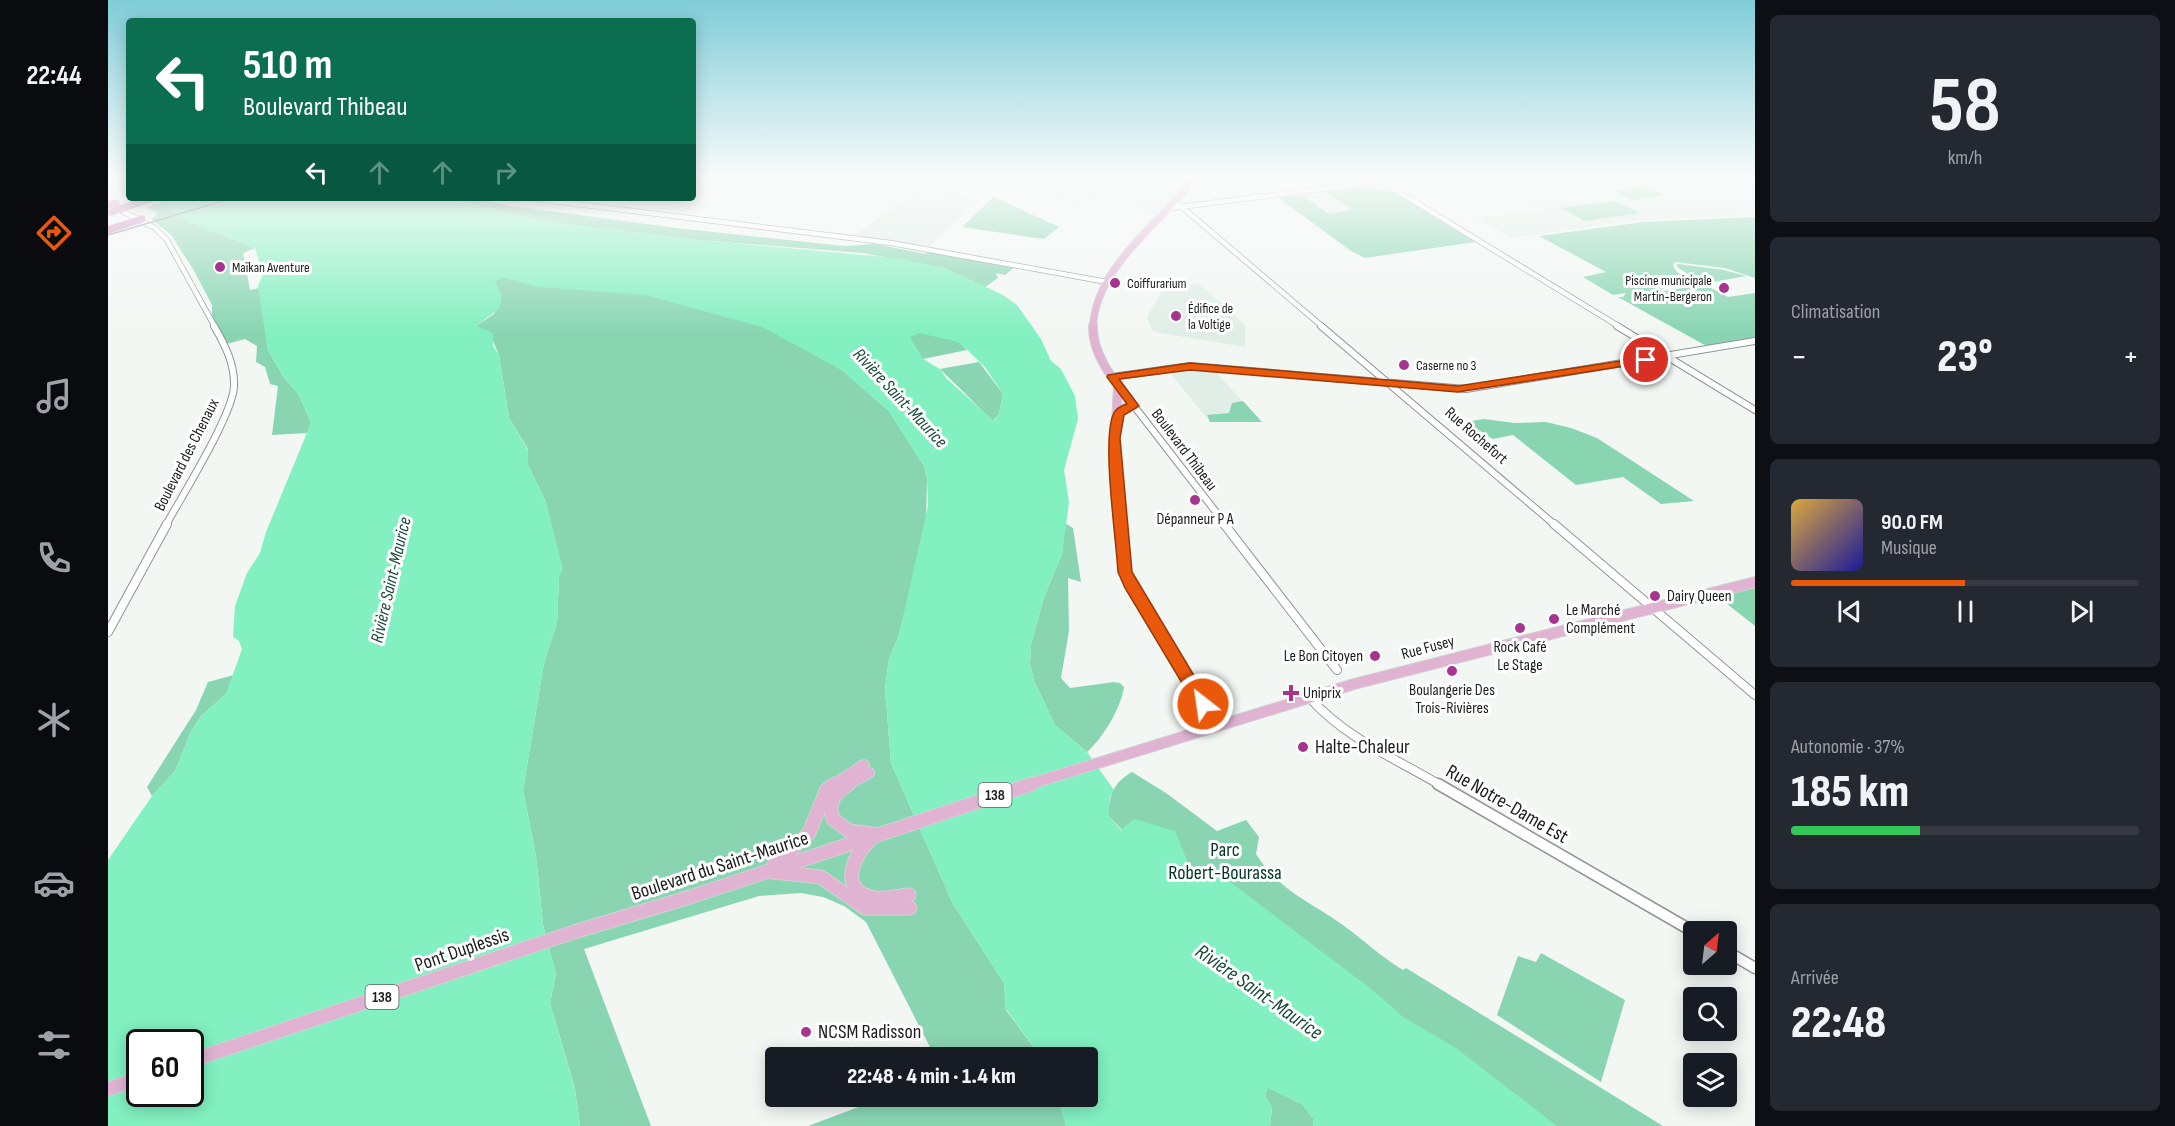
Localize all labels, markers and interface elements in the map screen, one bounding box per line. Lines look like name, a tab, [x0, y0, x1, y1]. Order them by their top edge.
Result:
text: 510 m	[243, 40, 332, 91]
icon: left	[144, 42, 222, 120]
text: 22:44	[27, 60, 81, 92]
text: 58	[1929, 60, 2001, 153]
text: Boulevard Thibeau	[243, 91, 408, 123]
text: km/h	[1948, 146, 1982, 170]
icon: left	[300, 156, 333, 189]
icon: ahead	[363, 156, 396, 189]
icon: ahead	[426, 156, 459, 189]
icon: right	[489, 156, 522, 189]
icon: directions	[33, 212, 75, 254]
place label: Maïkan Aventure	[232, 259, 310, 276]
marker: Maïkan Aventure	[213, 260, 227, 274]
place label: Piscine municipale Martin-Bergeron	[1625, 272, 1712, 305]
place label: Coiffurarium	[1127, 275, 1187, 292]
marker: Coiffurarium	[1108, 276, 1122, 290]
marker: Piscine municipale Martin-Bergeron	[1717, 281, 1731, 295]
place label: Édifice de la Voltige	[1188, 300, 1233, 333]
text: Climatisation	[1791, 300, 1880, 324]
marker: Édifice de la Voltige	[1169, 309, 1183, 323]
text: 23°	[1937, 330, 1993, 385]
pin	[1620, 334, 1671, 385]
text: −	[1791, 337, 1807, 377]
text: +	[2123, 337, 2139, 377]
icon: arrive	[1629, 343, 1662, 376]
water label: Rivière Saint-Maurice	[849, 344, 951, 452]
place label: Caserne no 3	[1416, 357, 1476, 374]
marker: Caserne no 3	[1397, 358, 1411, 372]
icon: music	[33, 375, 75, 417]
street label: Boulevard des Chenaux	[150, 396, 224, 514]
street label: Rue Rochefort	[1441, 404, 1511, 469]
street label: Boulevard Thibeau	[1147, 405, 1221, 495]
marker: Dépanneur P A	[1188, 493, 1202, 507]
text: 90.0 FM	[1881, 509, 1943, 536]
place label: Dépanneur P A	[1156, 510, 1234, 529]
water label: Rivière Saint-Maurice	[366, 515, 416, 645]
text: Musique	[1881, 536, 1937, 560]
icon: phone	[33, 537, 75, 579]
place label: Dairy Queen	[1667, 587, 1732, 606]
marker: Dairy Queen	[1648, 589, 1662, 603]
icon: previous	[1833, 595, 1866, 628]
icon: pause	[1949, 595, 1982, 628]
icon: next	[2065, 595, 2098, 628]
place label: Le Marché Complément	[1566, 601, 1635, 638]
marker: Le Marché Complément	[1547, 612, 1561, 626]
marker: Rock Café Le Stage	[1513, 621, 1527, 635]
street label: Rue Fusey	[1399, 632, 1457, 664]
place label: Rock Café Le Stage	[1493, 638, 1547, 675]
place label: Le Bon Citoyen	[1284, 647, 1363, 666]
marker: Le Bon Citoyen	[1368, 649, 1382, 663]
marker: Boulangerie Des Trois-Rivières	[1445, 664, 1459, 678]
position arrow	[1171, 672, 1235, 736]
place label: Boulangerie Des Trois-Rivières	[1409, 681, 1495, 718]
place label: Uniprix	[1303, 684, 1341, 703]
marker: Uniprix	[1284, 686, 1298, 700]
icon: climate	[33, 699, 75, 741]
place label: Halte-Chaleur	[1315, 735, 1410, 759]
text: Autonomie · 37%	[1791, 735, 1905, 759]
marker: Halte-Chaleur	[1296, 740, 1310, 754]
street label: Rue Notre-Dame Est	[1442, 759, 1572, 849]
text: 185 km	[1791, 765, 1909, 820]
road number: 138	[978, 783, 1012, 807]
street label: Boulevard du Saint-Maurice	[628, 826, 812, 906]
park label: Parc Robert-Bourassa	[1168, 838, 1282, 885]
icon: car	[33, 862, 75, 904]
north arrow	[1683, 921, 1737, 975]
map controls	[1683, 921, 1737, 1107]
street label: Pont Duplessis	[412, 923, 512, 977]
water label: Rivière Saint-Maurice	[1191, 939, 1327, 1045]
text: Arrivée	[1791, 966, 1839, 990]
road number: 138	[366, 985, 398, 1009]
button: search	[1683, 987, 1737, 1041]
text: 22:48	[1791, 996, 1886, 1051]
place label: NCSM Radisson	[818, 1020, 921, 1044]
icon: filters	[33, 1024, 75, 1066]
marker: NCSM Radisson	[799, 1025, 813, 1039]
speed limit sign: 60	[126, 1029, 204, 1107]
button: layers	[1683, 1053, 1737, 1107]
text: 22:48 · 4 min · 1.4 km	[847, 1063, 1016, 1090]

